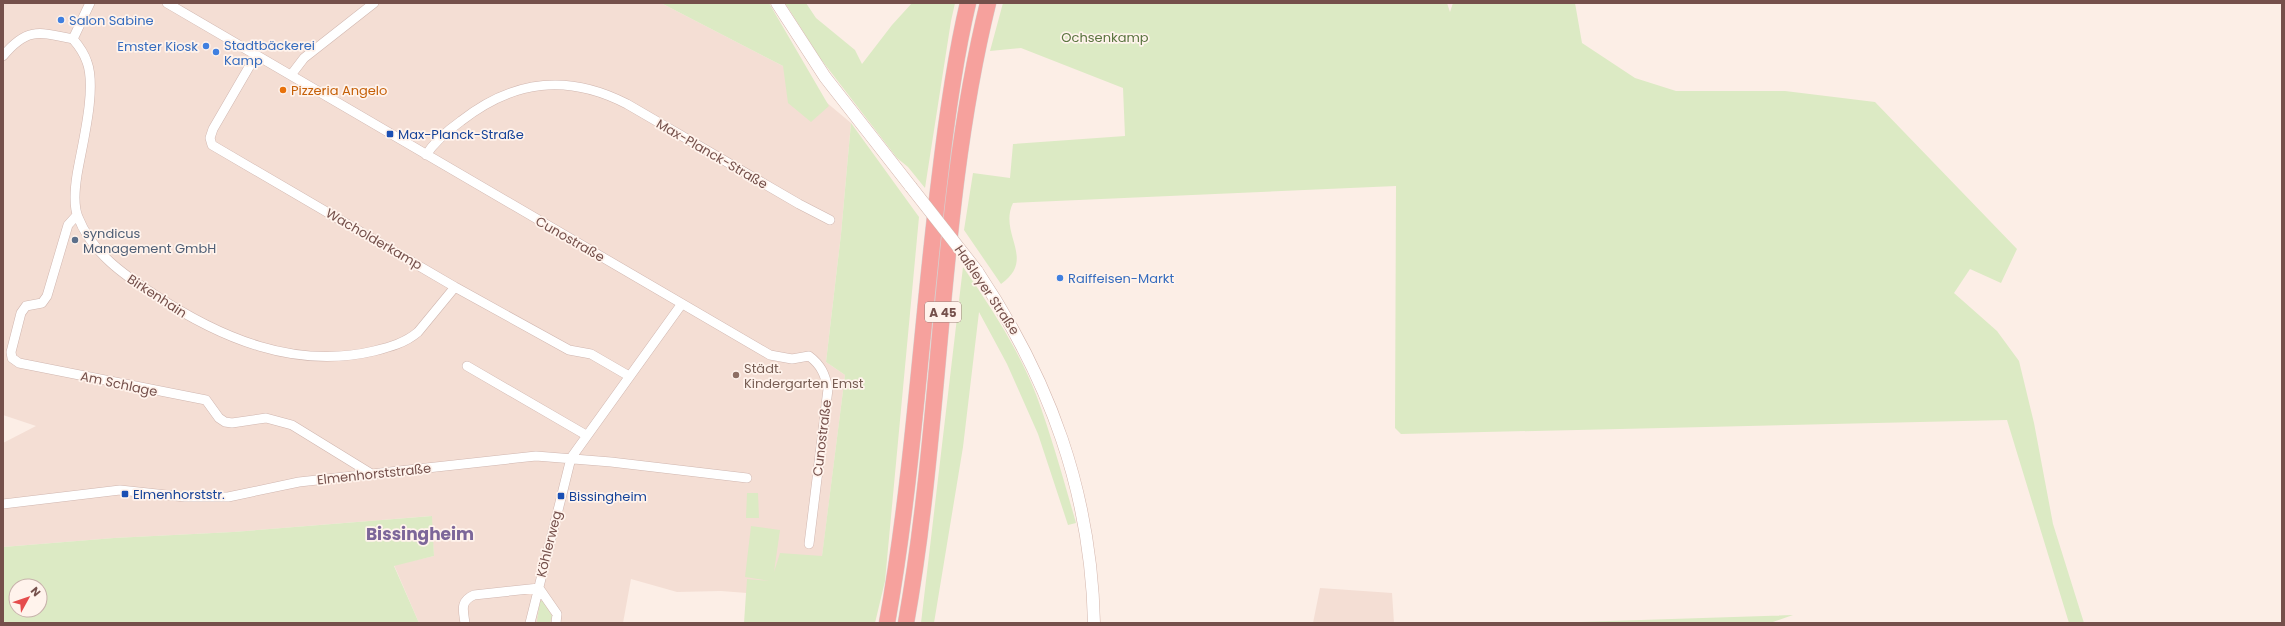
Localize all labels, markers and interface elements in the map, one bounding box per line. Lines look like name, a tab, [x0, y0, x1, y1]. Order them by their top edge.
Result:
place label: Salon Sabine	[69, 11, 154, 30]
marker: Salon Sabine	[56, 15, 66, 25]
park label: Ochsenkamp	[1061, 28, 1149, 47]
place label: Stadtbäckerei Kamp	[224, 36, 315, 70]
place label: Emster Kiosk	[117, 37, 198, 56]
marker: Emster Kiosk	[201, 41, 211, 51]
marker: Stadtbäckerei Kamp	[211, 47, 221, 57]
place label: Pizzeria Angelo	[291, 81, 387, 100]
marker: Pizzeria Angelo	[278, 85, 288, 95]
street label: Max-Planck-Straße	[653, 114, 771, 194]
place label: Max-Planck-Straße	[398, 125, 524, 144]
marker: Max-Planck-Straße	[385, 129, 395, 139]
street label: Wacholderkamp	[322, 204, 426, 274]
street label: Cunostraße	[532, 212, 608, 266]
place label: syndicus Management GmbH	[83, 224, 216, 258]
marker: syndicus Management GmbH	[70, 235, 80, 245]
street label: Haßleyer Straße	[950, 241, 1024, 339]
place label: Raiffeisen-Markt	[1068, 269, 1175, 288]
street label: Birkenhain	[123, 270, 191, 322]
marker: Raiffeisen-Markt	[1055, 273, 1065, 283]
road number: A 45	[925, 302, 961, 322]
place label: Städt. Kindergarten Emst	[744, 359, 864, 393]
street label: Am Schlage	[79, 367, 159, 401]
marker: Städt. Kindergarten Emst	[731, 370, 741, 380]
street label: Cunostraße	[808, 399, 836, 477]
street label: Elmenhorststraße	[316, 459, 432, 489]
place label: Elmenhorststr.	[133, 485, 225, 504]
place label: Bissingheim	[569, 487, 647, 506]
marker: Elmenhorststr.	[120, 489, 130, 499]
marker: Bissingheim	[556, 491, 566, 501]
street label: Köhlerweg	[532, 509, 566, 579]
district label: Bissingheim	[366, 522, 474, 546]
north arrow	[8, 578, 48, 618]
text: N	[27, 583, 44, 600]

